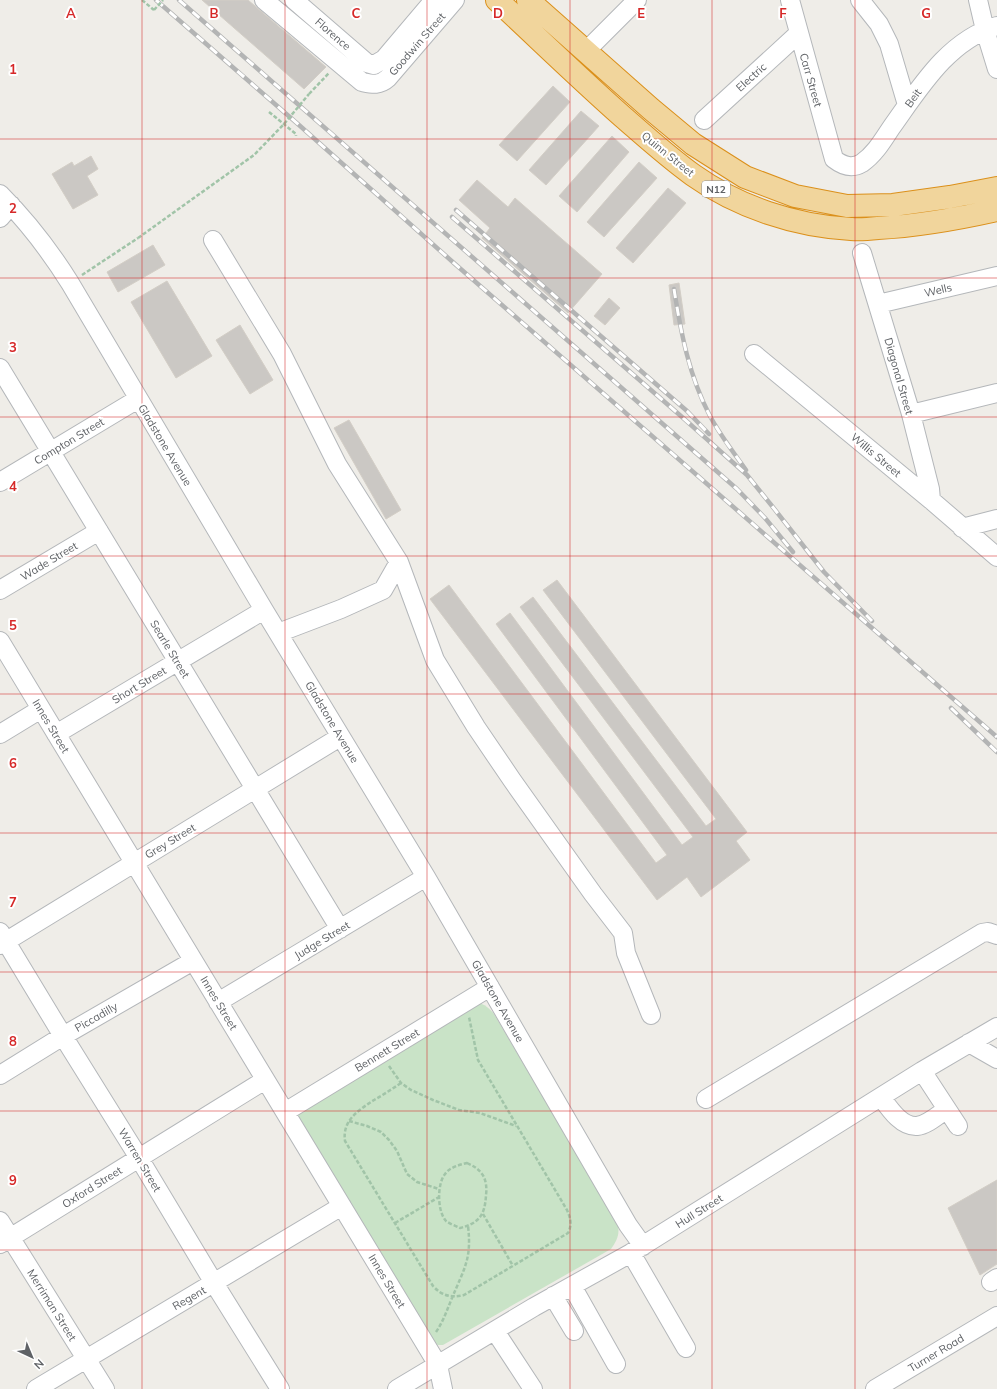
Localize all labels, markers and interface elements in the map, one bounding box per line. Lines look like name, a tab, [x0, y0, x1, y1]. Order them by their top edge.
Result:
text: A	[66, 5, 76, 21]
text: B	[210, 5, 219, 21]
text: C	[352, 5, 361, 21]
text: D	[493, 5, 503, 21]
text: E	[637, 5, 645, 21]
text: F	[779, 5, 787, 21]
text: G	[921, 5, 931, 21]
street label: Goodwin Street	[386, 9, 448, 78]
street label: Florence	[312, 15, 354, 53]
street label: Carr Street	[797, 52, 825, 109]
street label: Electric	[733, 59, 770, 94]
text: 1	[9, 61, 17, 77]
street label: Beit	[901, 86, 925, 110]
street label: Quinn Street	[639, 129, 697, 180]
road number: N12	[702, 181, 730, 197]
text: 2	[9, 200, 17, 216]
street label: Wells	[923, 280, 953, 300]
street label: Diagonal Street	[881, 336, 917, 416]
text: 3	[9, 339, 17, 355]
street label: Gladstone Avenue	[135, 402, 195, 488]
street label: Compton Street	[31, 414, 107, 467]
street label: Willis Street	[848, 430, 904, 480]
text: 4	[9, 478, 17, 494]
street label: Wade Street	[18, 538, 80, 584]
text: 5	[9, 617, 17, 633]
street label: Searle Street	[147, 617, 193, 681]
street label: Short Street	[109, 663, 169, 707]
street label: Gladstone Avenue	[302, 679, 362, 765]
street label: Innes Street	[29, 696, 73, 756]
text: 6	[9, 755, 17, 771]
street label: Grey Street	[142, 820, 198, 862]
text: 7	[9, 894, 17, 910]
street label: Judge Street	[292, 918, 353, 962]
street label: Gladstone Avenue	[469, 957, 527, 1045]
street label: Innes Street	[197, 973, 241, 1033]
street label: Piccadilly	[72, 999, 120, 1035]
street label: Bennett Street	[352, 1025, 422, 1075]
text: 8	[9, 1033, 17, 1049]
street label: Warren Street	[115, 1126, 165, 1195]
street label: Oxford Street	[59, 1163, 125, 1211]
text: 9	[9, 1172, 17, 1188]
street label: Hull Street	[673, 1191, 725, 1231]
street label: Innes Street	[365, 1251, 409, 1311]
street label: Merriman Street	[24, 1267, 80, 1344]
street label: Regent	[170, 1283, 208, 1313]
street label: Turner Road	[906, 1331, 966, 1375]
north arrow	[12, 1337, 52, 1377]
text: N	[31, 1356, 47, 1372]

